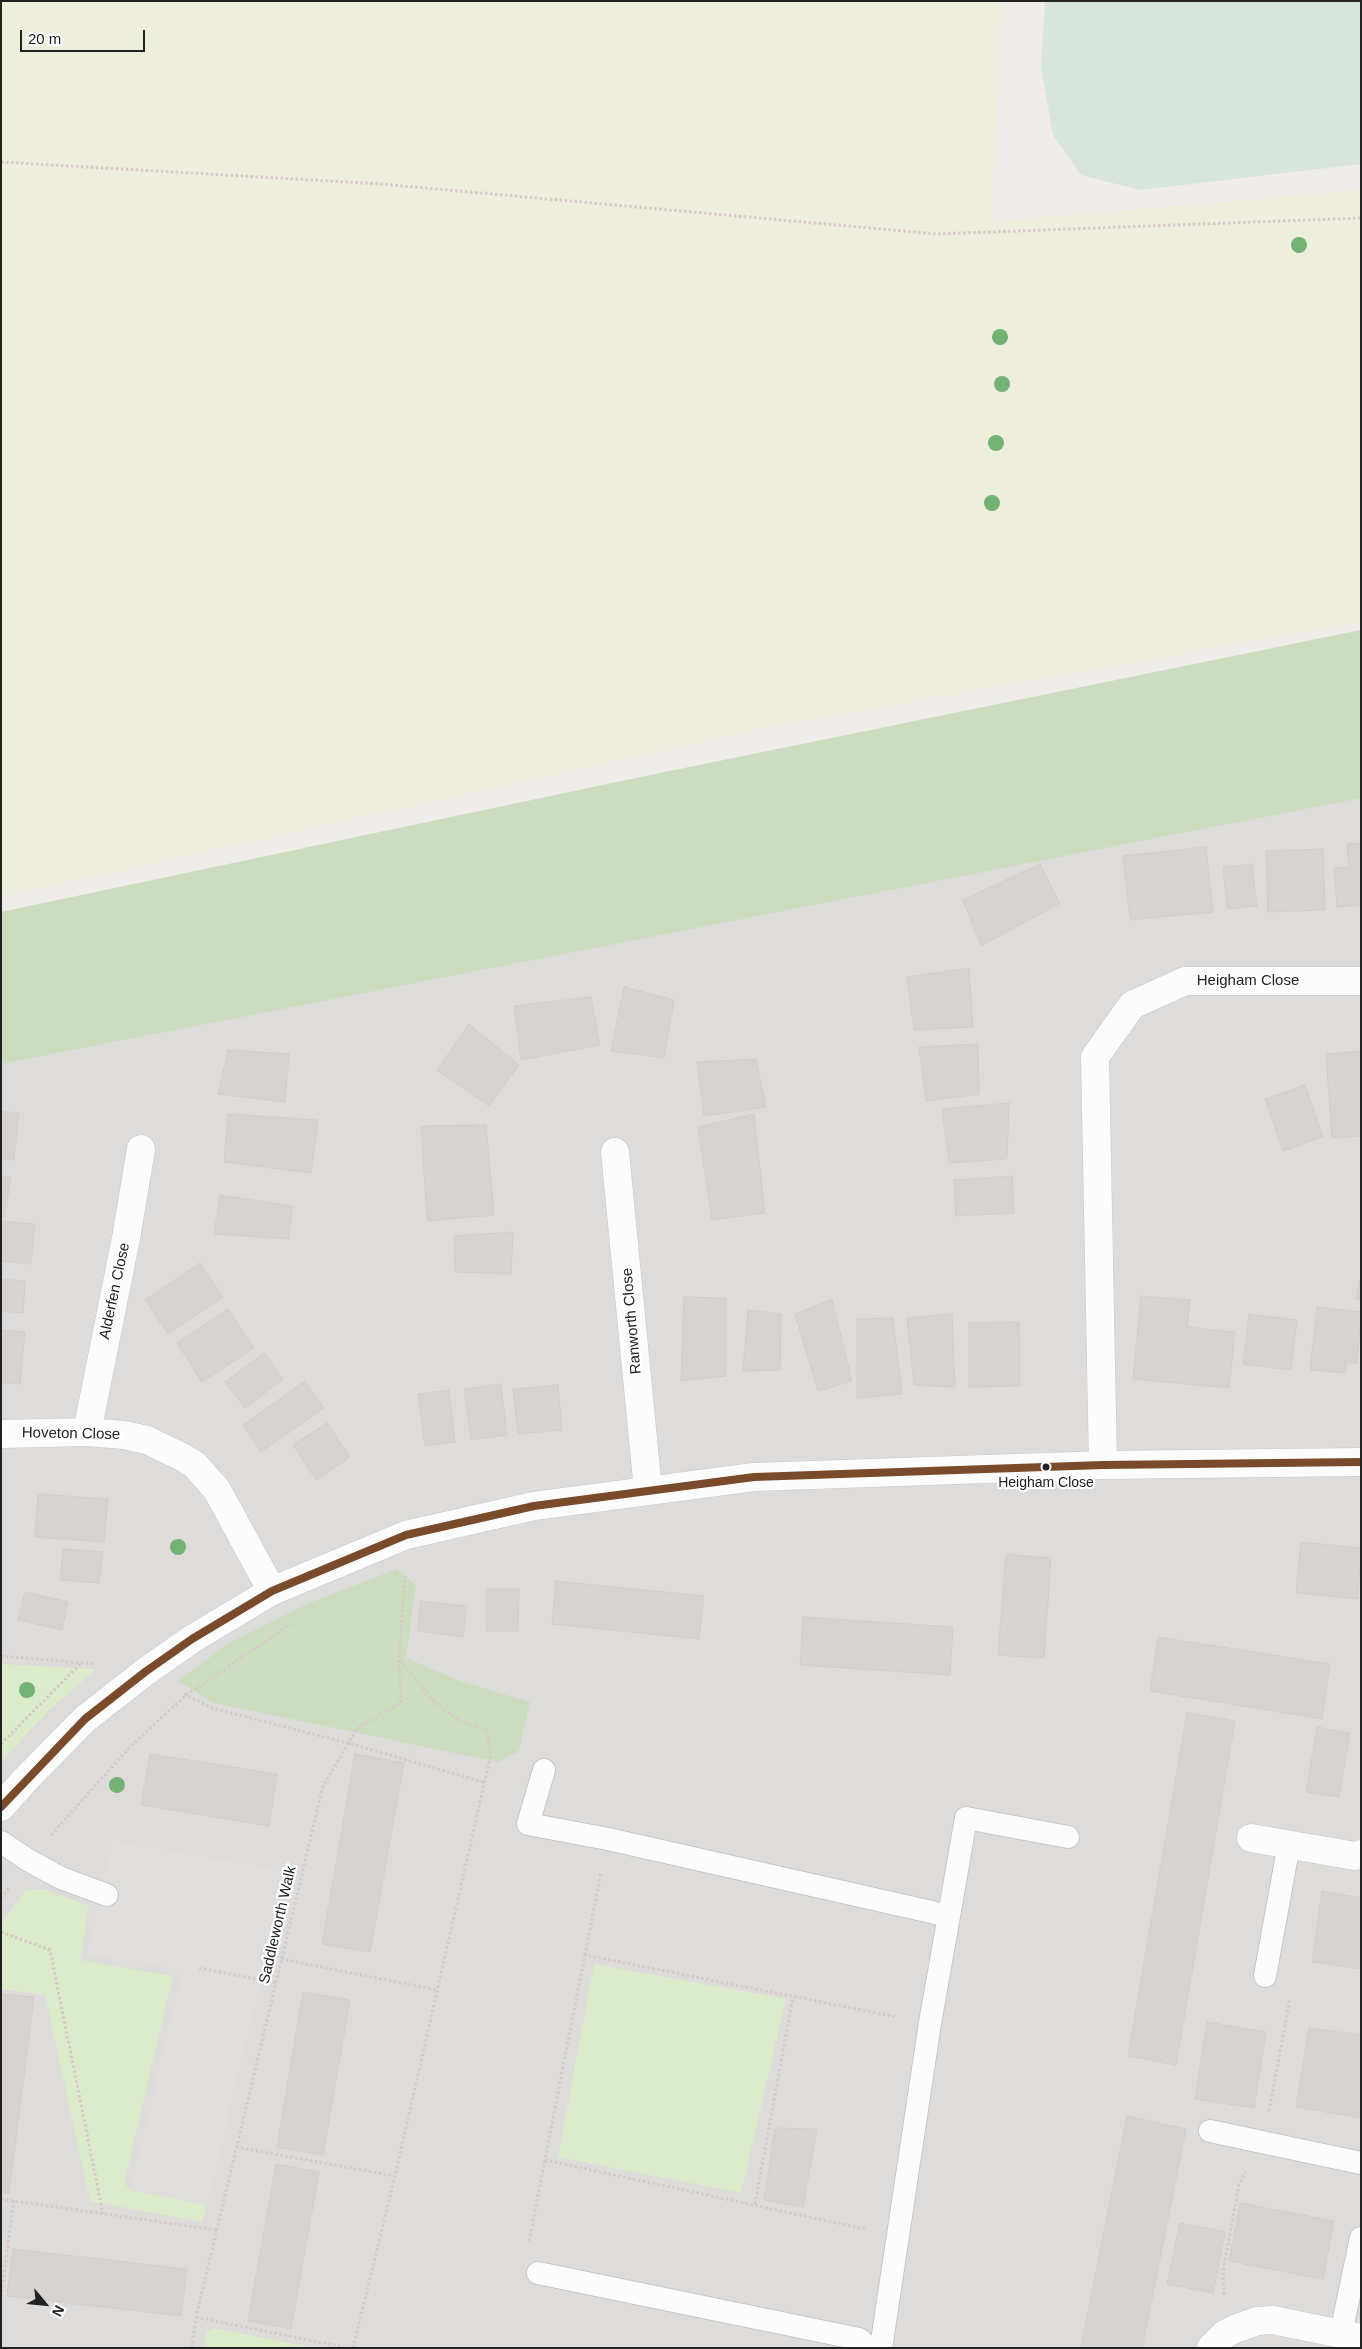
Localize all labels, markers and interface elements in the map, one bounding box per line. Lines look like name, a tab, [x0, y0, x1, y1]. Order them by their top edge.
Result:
scale bar	[22, 20, 148, 52]
text: 20 m	[28, 30, 61, 47]
street label: Heigham Close	[1197, 972, 1299, 990]
street label: Alderfen Close	[96, 1241, 134, 1341]
street label: Ranworth Close	[618, 1267, 646, 1375]
street label: Hoveton Close	[22, 1424, 120, 1444]
marker: Heigham Close	[1041, 1462, 1051, 1472]
place label: Heigham Close	[998, 1475, 1094, 1491]
street label: Saddleworth Walk	[256, 1864, 300, 1986]
north arrow	[20, 2279, 70, 2329]
text: N	[49, 2303, 68, 2319]

